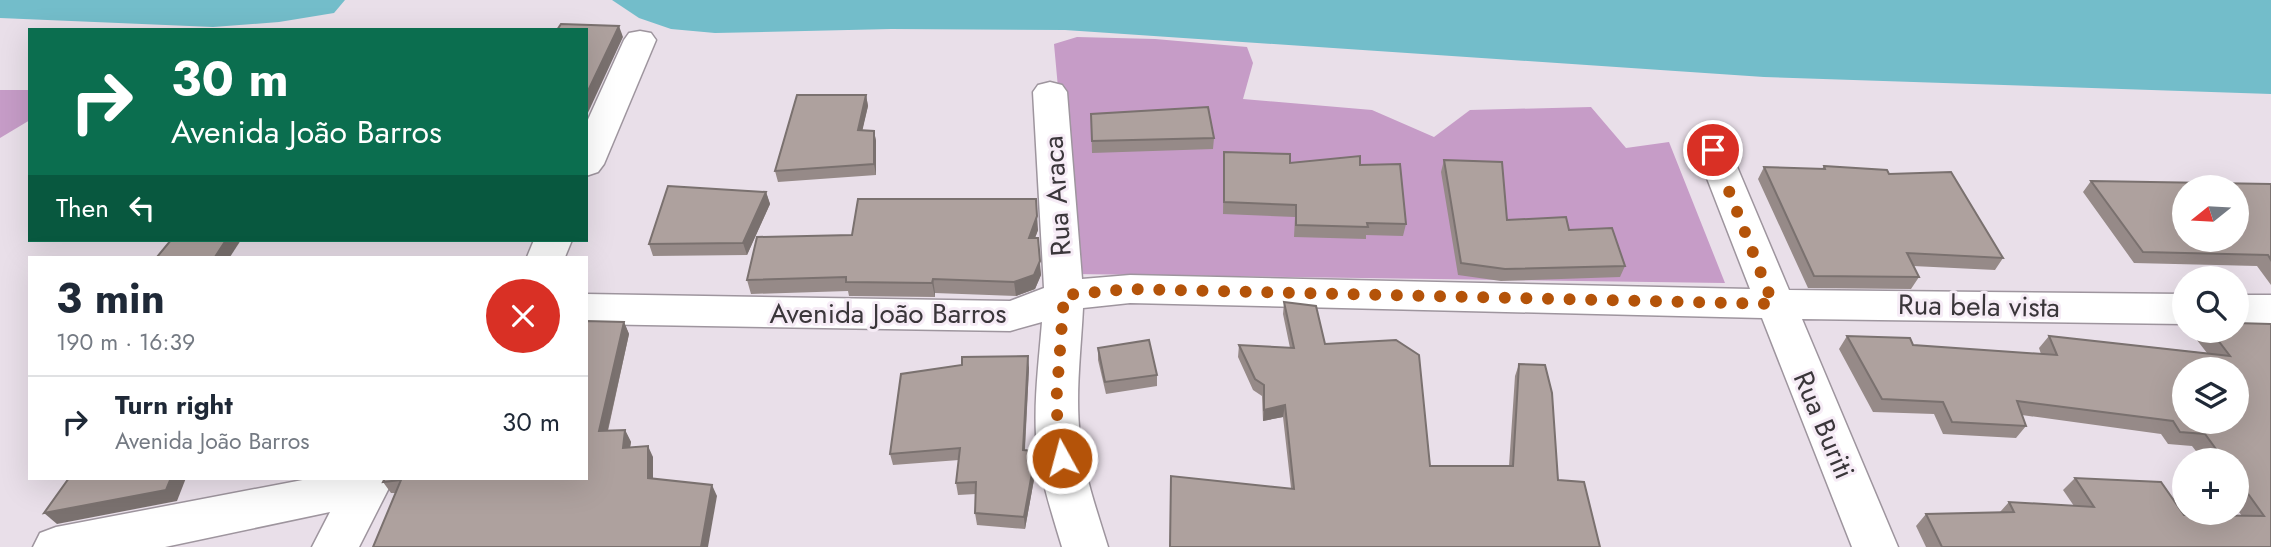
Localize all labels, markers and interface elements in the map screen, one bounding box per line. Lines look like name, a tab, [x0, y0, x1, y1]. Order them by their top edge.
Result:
text: 30 m	[171, 44, 289, 114]
icon: right	[56, 56, 147, 147]
text: Avenida João Barros	[171, 109, 442, 155]
pin	[1683, 120, 1743, 180]
icon: arrive	[1694, 131, 1732, 169]
street label: Rua Araca	[1032, 134, 1082, 258]
north arrow	[2172, 175, 2249, 252]
map controls	[2172, 175, 2249, 525]
text: Then	[56, 189, 109, 227]
icon: left	[123, 189, 161, 227]
button: search	[2172, 266, 2249, 343]
text: 3 min	[56, 268, 165, 329]
button: close	[486, 279, 560, 353]
street label: Rua bela vista	[1898, 284, 2060, 328]
street label: Avenida João Barros	[770, 293, 1006, 334]
text: 190 m · 16:39	[56, 325, 195, 359]
button: layers	[2172, 357, 2249, 434]
street label: Rua Buriti	[1783, 365, 1865, 485]
text: Turn right	[115, 386, 233, 424]
icon: right	[56, 403, 94, 441]
text: 30 m	[502, 403, 560, 441]
position arrow	[1025, 421, 1099, 495]
text: Avenida João Barros	[115, 424, 310, 458]
button: +	[2172, 448, 2249, 525]

